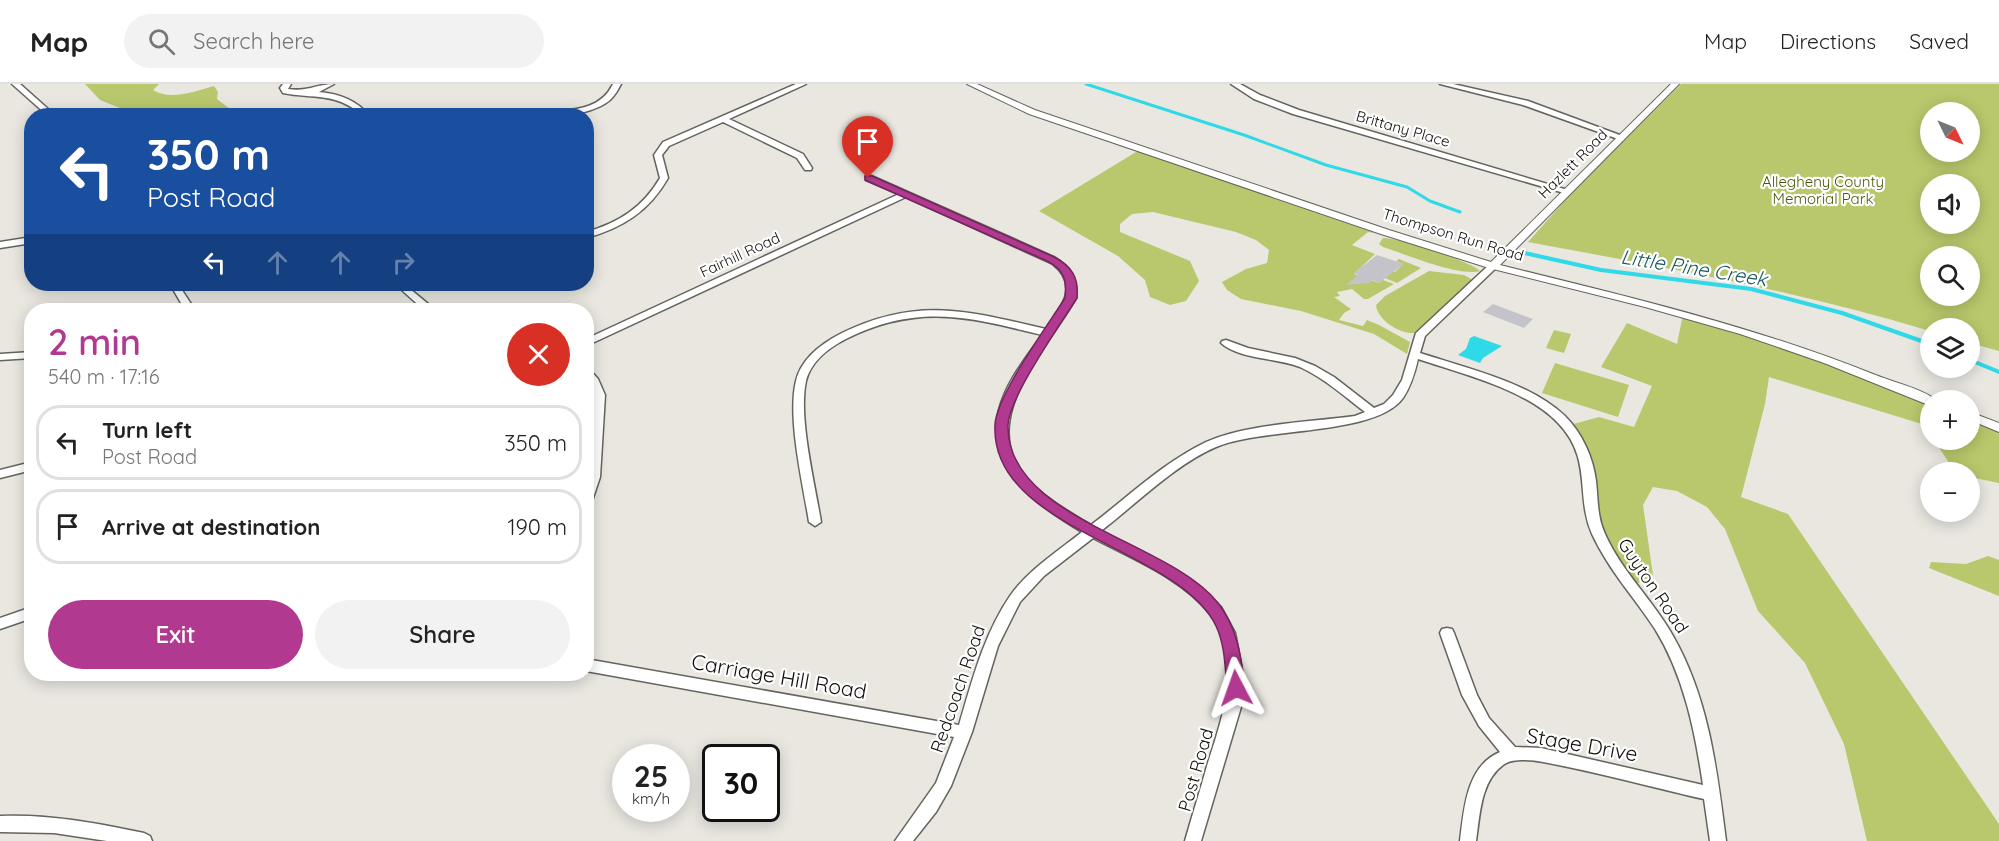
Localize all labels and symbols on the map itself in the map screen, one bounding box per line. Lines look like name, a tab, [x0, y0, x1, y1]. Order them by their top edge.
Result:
north arrow	[1920, 102, 1980, 162]
street label: Brittany Place	[1354, 106, 1452, 151]
pin	[842, 116, 893, 178]
street label: Hazlett Road	[1534, 125, 1611, 202]
park label: Allegheny County Memorial Park	[1762, 172, 1884, 208]
street label: Thompson Run Road	[1380, 204, 1526, 265]
street label: Fairhill Road	[697, 228, 783, 281]
water label: Little Pine Creek	[1619, 244, 1771, 292]
street label: Guyton Road	[1613, 534, 1694, 638]
street label: Redcoach Road	[925, 622, 990, 756]
street label: Carriage Hill Road	[690, 648, 869, 704]
position arrow	[1204, 656, 1268, 720]
street label: Stage Drive	[1525, 721, 1640, 767]
street label: Post Road	[1173, 726, 1218, 814]
speed limit sign: 30	[702, 744, 780, 822]

